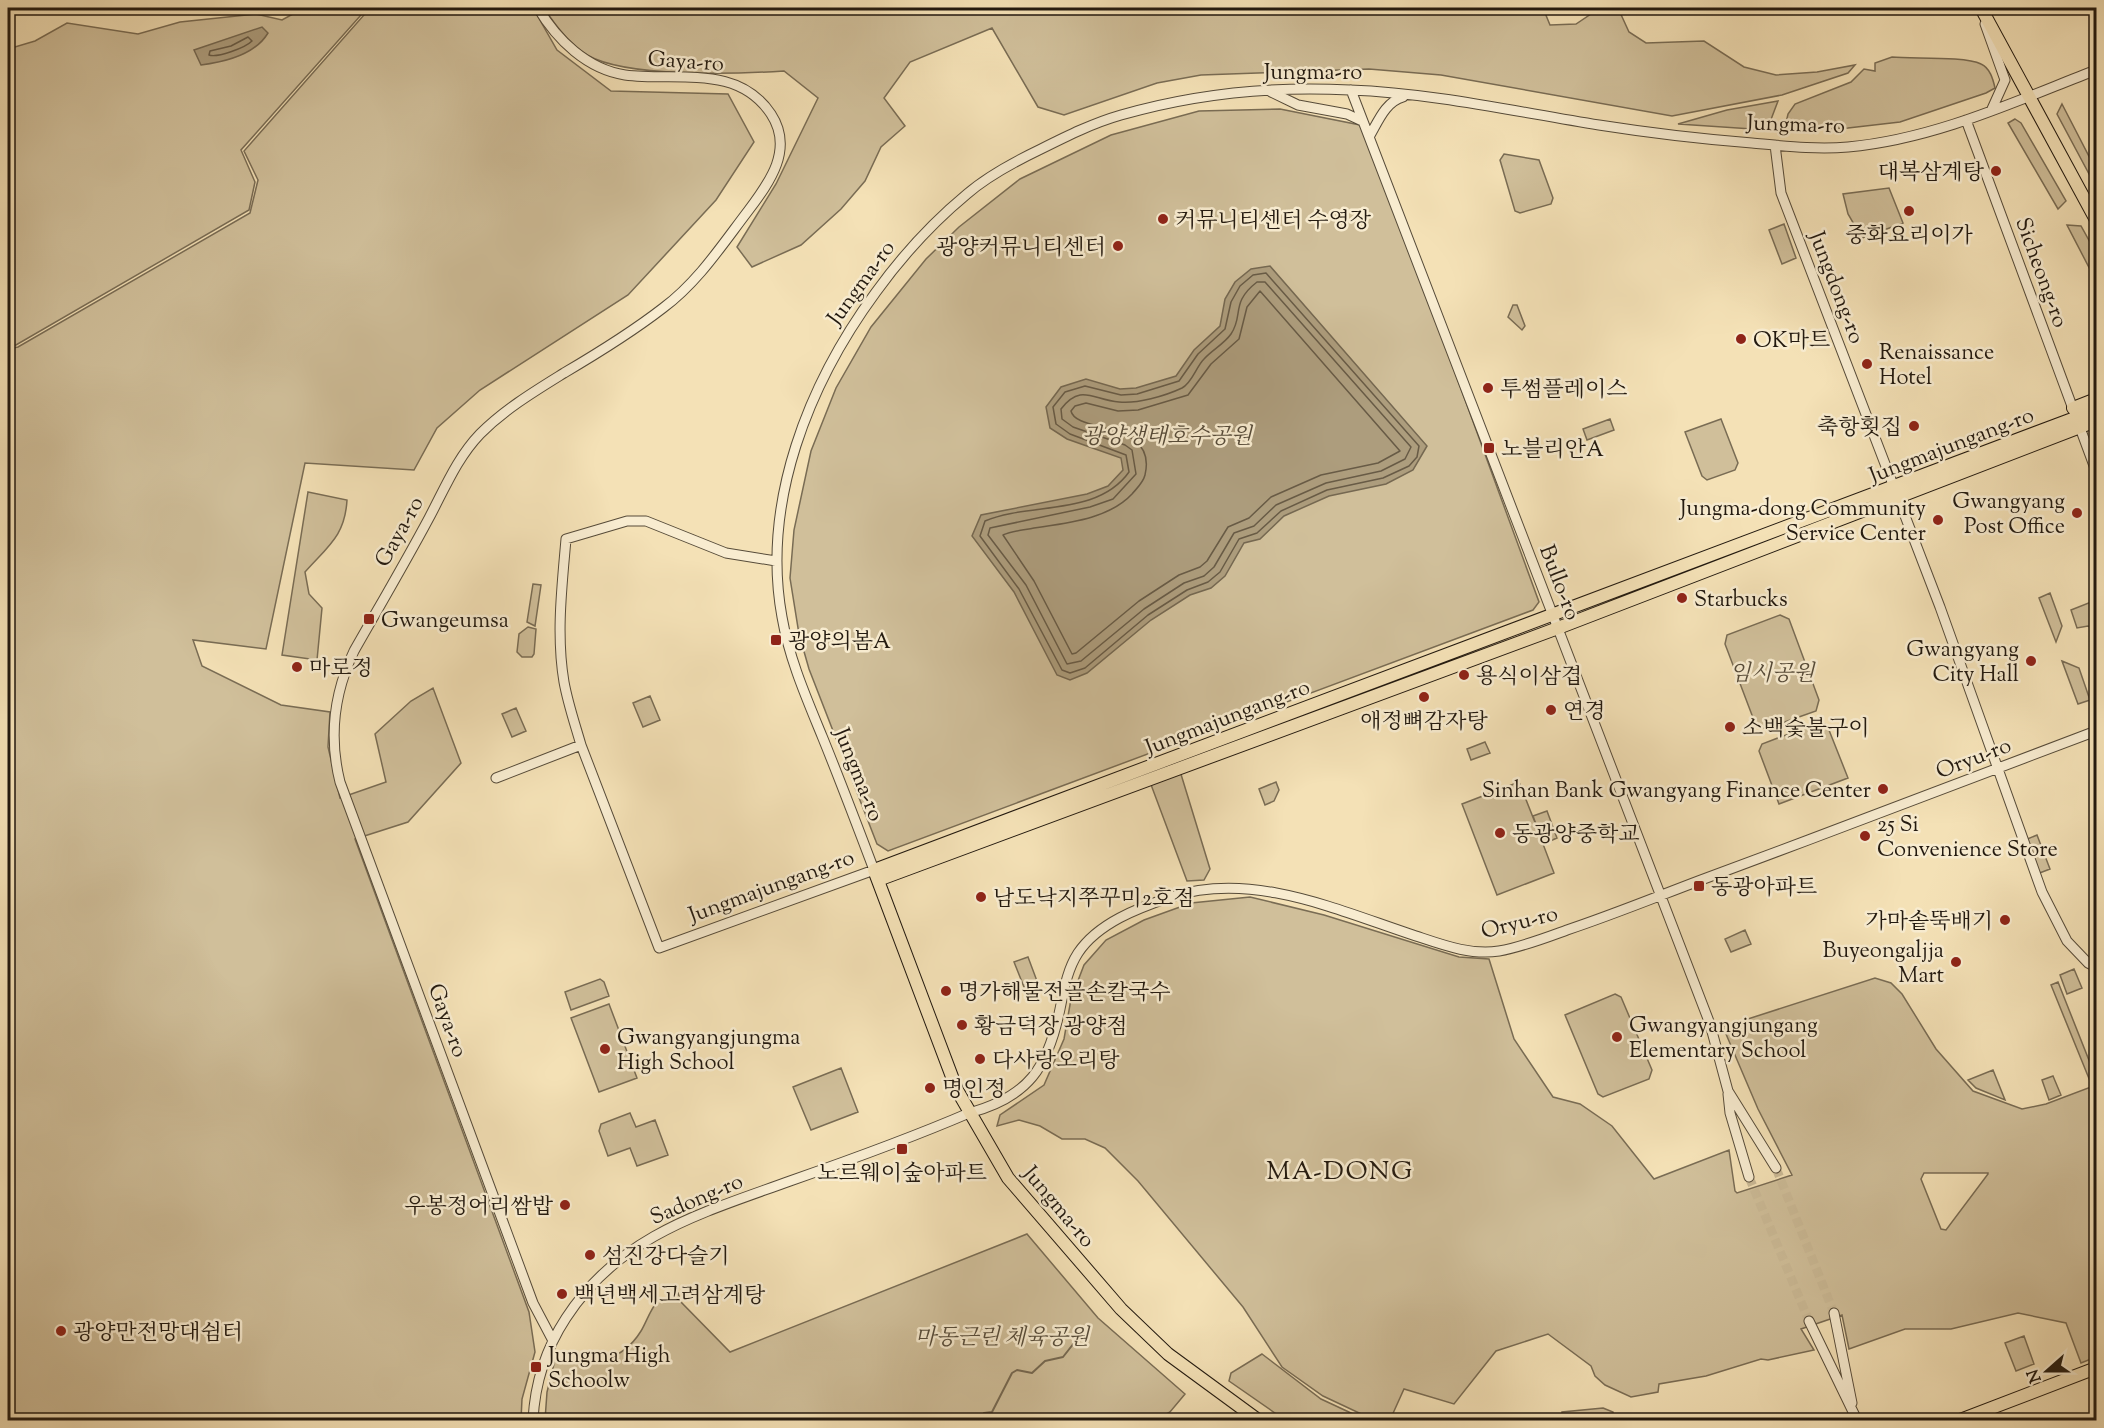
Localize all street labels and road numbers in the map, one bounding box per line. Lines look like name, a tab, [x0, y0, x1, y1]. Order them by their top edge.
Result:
street label: Gaya-ro	[647, 44, 725, 82]
street label: Jungma-ro	[1263, 58, 1362, 90]
street label: Jungma-ro	[1745, 108, 1846, 144]
street label: Sicheong-ro	[2005, 213, 2075, 333]
street label: Jungdong-ro	[1799, 226, 1871, 349]
street label: Jungma-ro	[820, 235, 904, 334]
street label: Jungmajungang-ro	[1864, 401, 2039, 493]
street label: Gaya-ro	[368, 491, 433, 574]
street label: Bullo-ro	[1529, 541, 1587, 625]
street label: Jungmajungang-ro	[1140, 673, 1315, 765]
street label: Jungma-ro	[824, 723, 890, 827]
street label: Oryu-ro	[1932, 731, 2016, 789]
street label: Jungmajungang-ro	[684, 843, 859, 933]
street label: Oryu-ro	[1478, 899, 1562, 949]
street label: Gaya-ro	[418, 980, 474, 1062]
street label: Jungma-ro	[1013, 1159, 1102, 1256]
street label: Sadong-ro	[646, 1167, 749, 1235]

